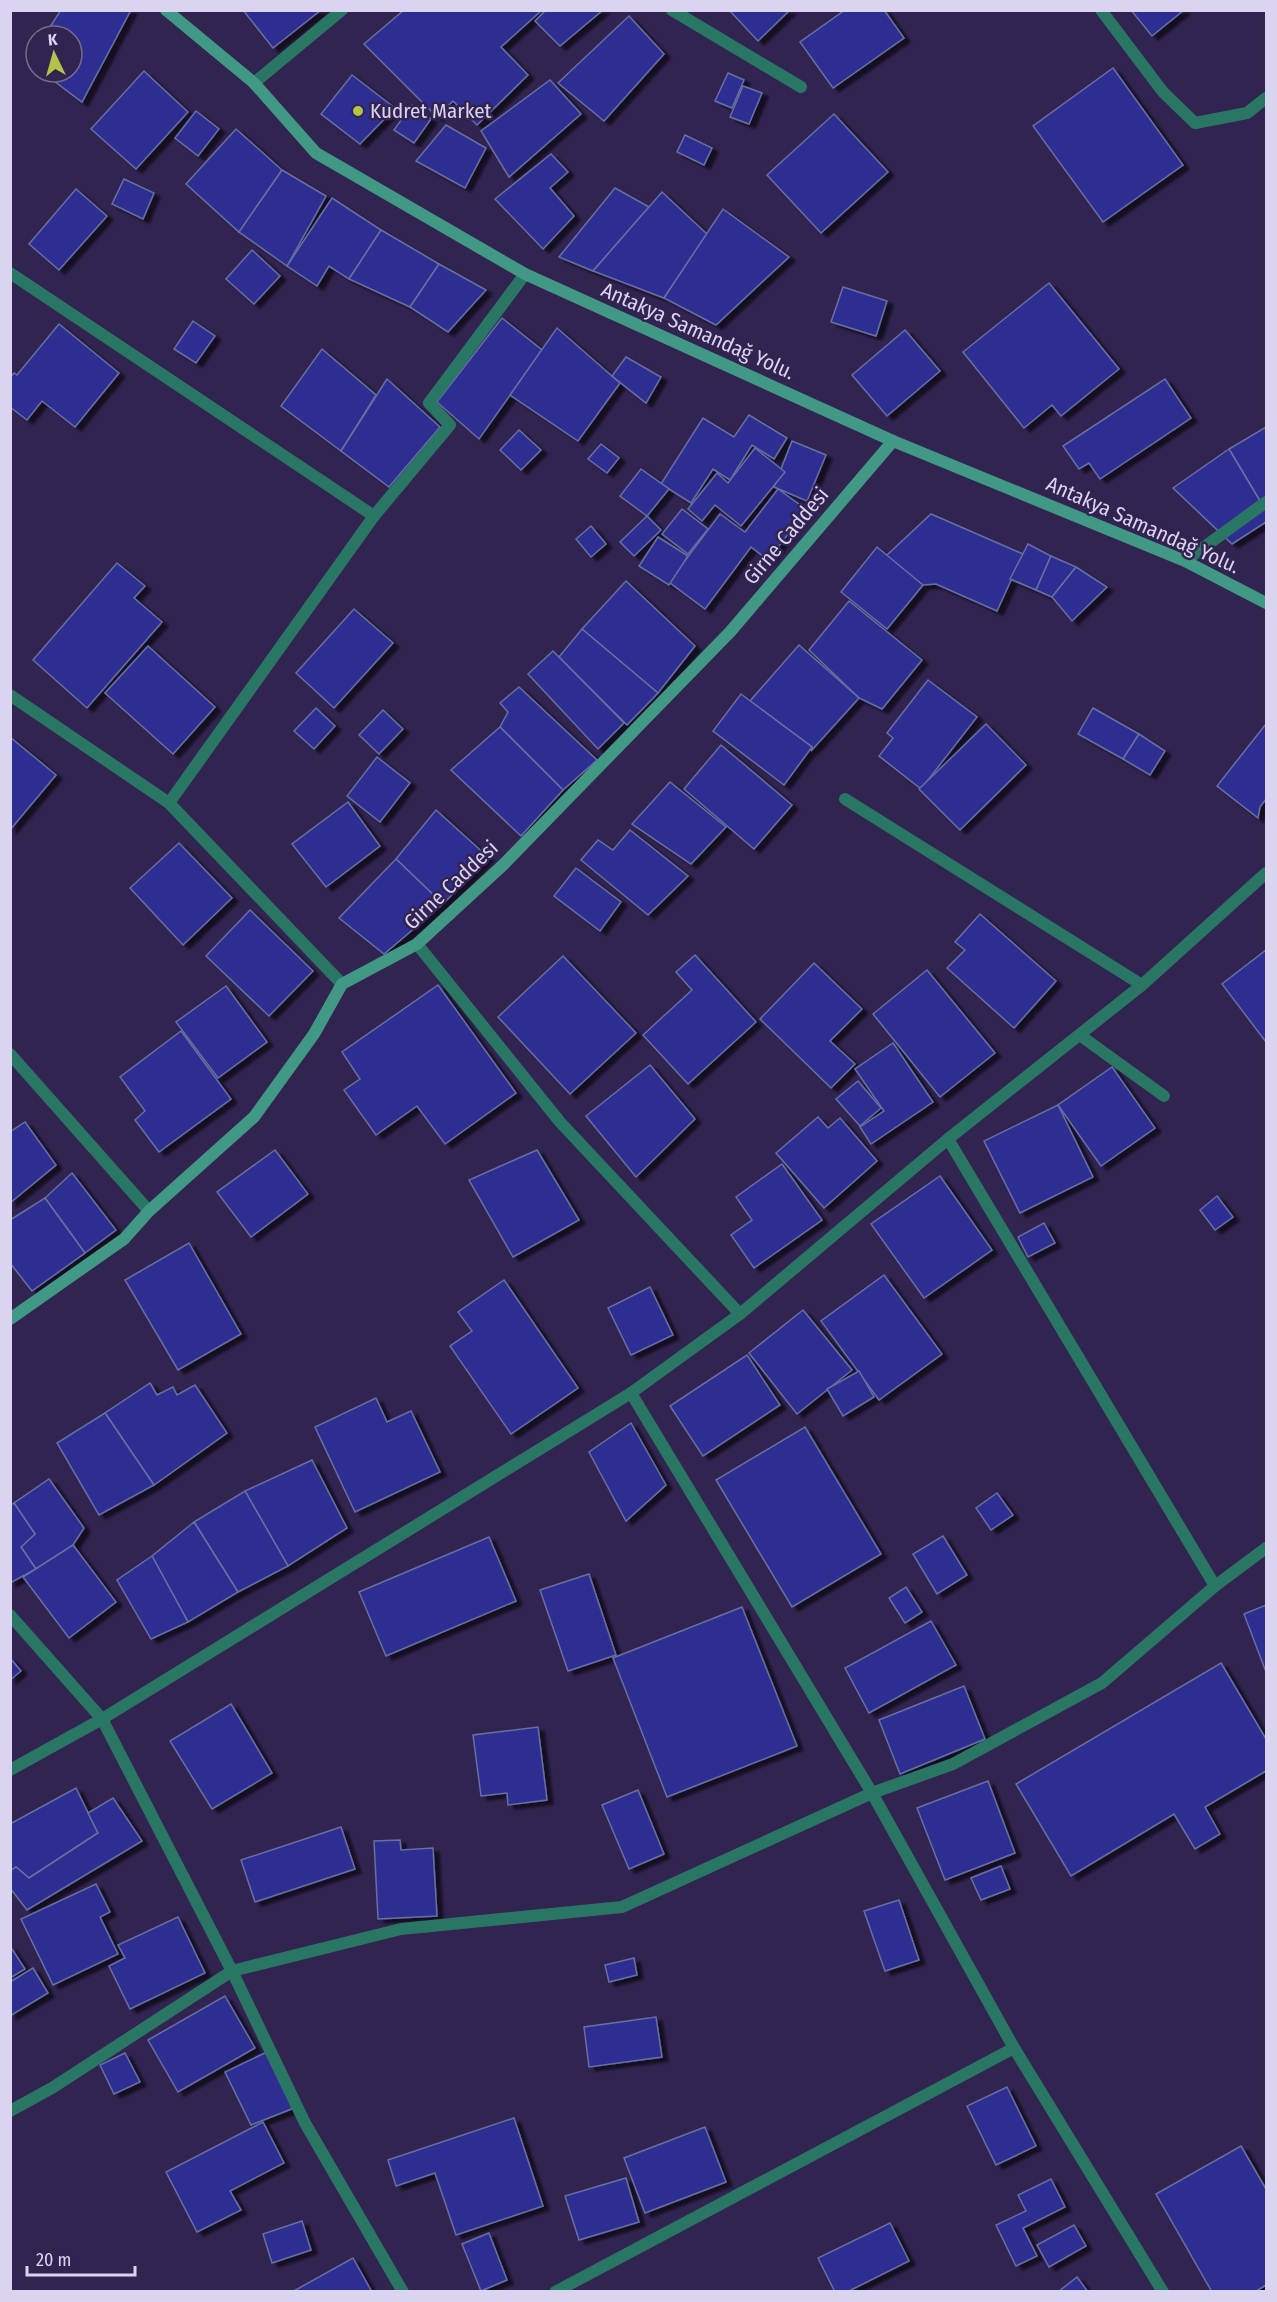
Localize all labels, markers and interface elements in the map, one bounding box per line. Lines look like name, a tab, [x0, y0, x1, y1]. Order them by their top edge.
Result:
north arrow	[24, 24, 84, 84]
text: K	[47, 30, 59, 49]
place label: Kudret Market	[370, 98, 492, 124]
marker: Kudret Market	[351, 104, 365, 118]
street label: Antakya Samandağ Yolu.	[597, 277, 799, 385]
street label: Antakya Samandağ Yolu.	[1042, 471, 1244, 579]
street label: Girne Caddesi	[738, 482, 834, 590]
street label: Girne Caddesi	[399, 835, 503, 935]
scale bar	[27, 2239, 135, 2277]
text: 20 m	[36, 2249, 71, 2271]

